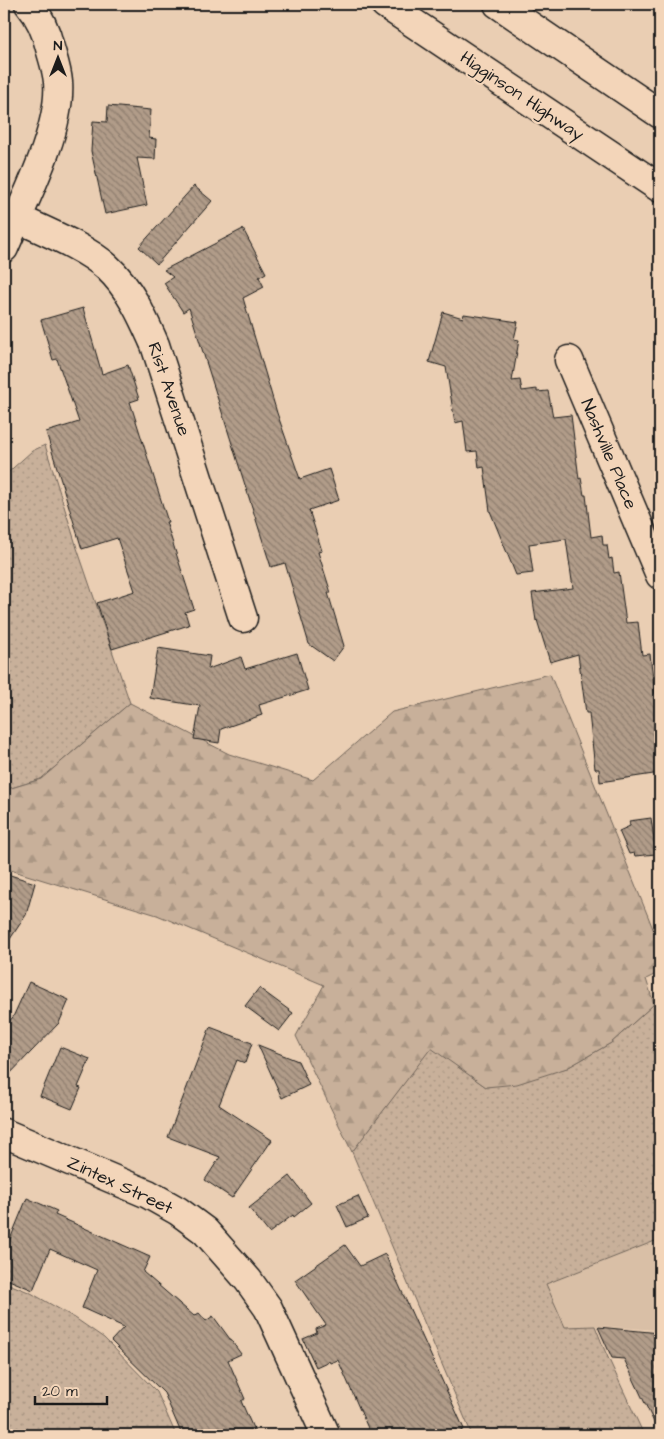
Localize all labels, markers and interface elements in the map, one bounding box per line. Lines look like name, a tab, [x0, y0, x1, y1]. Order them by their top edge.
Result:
north arrow	[32, 32, 82, 82]
text: N	[54, 36, 63, 56]
street label: Higginson Highway	[454, 45, 589, 148]
street label: Rist Avenue	[141, 339, 197, 439]
street label: Nashville Place	[575, 395, 644, 513]
street label: Zintex Street	[63, 1150, 178, 1221]
scale bar	[35, 1374, 108, 1406]
text: 20 m	[42, 1381, 78, 1402]

